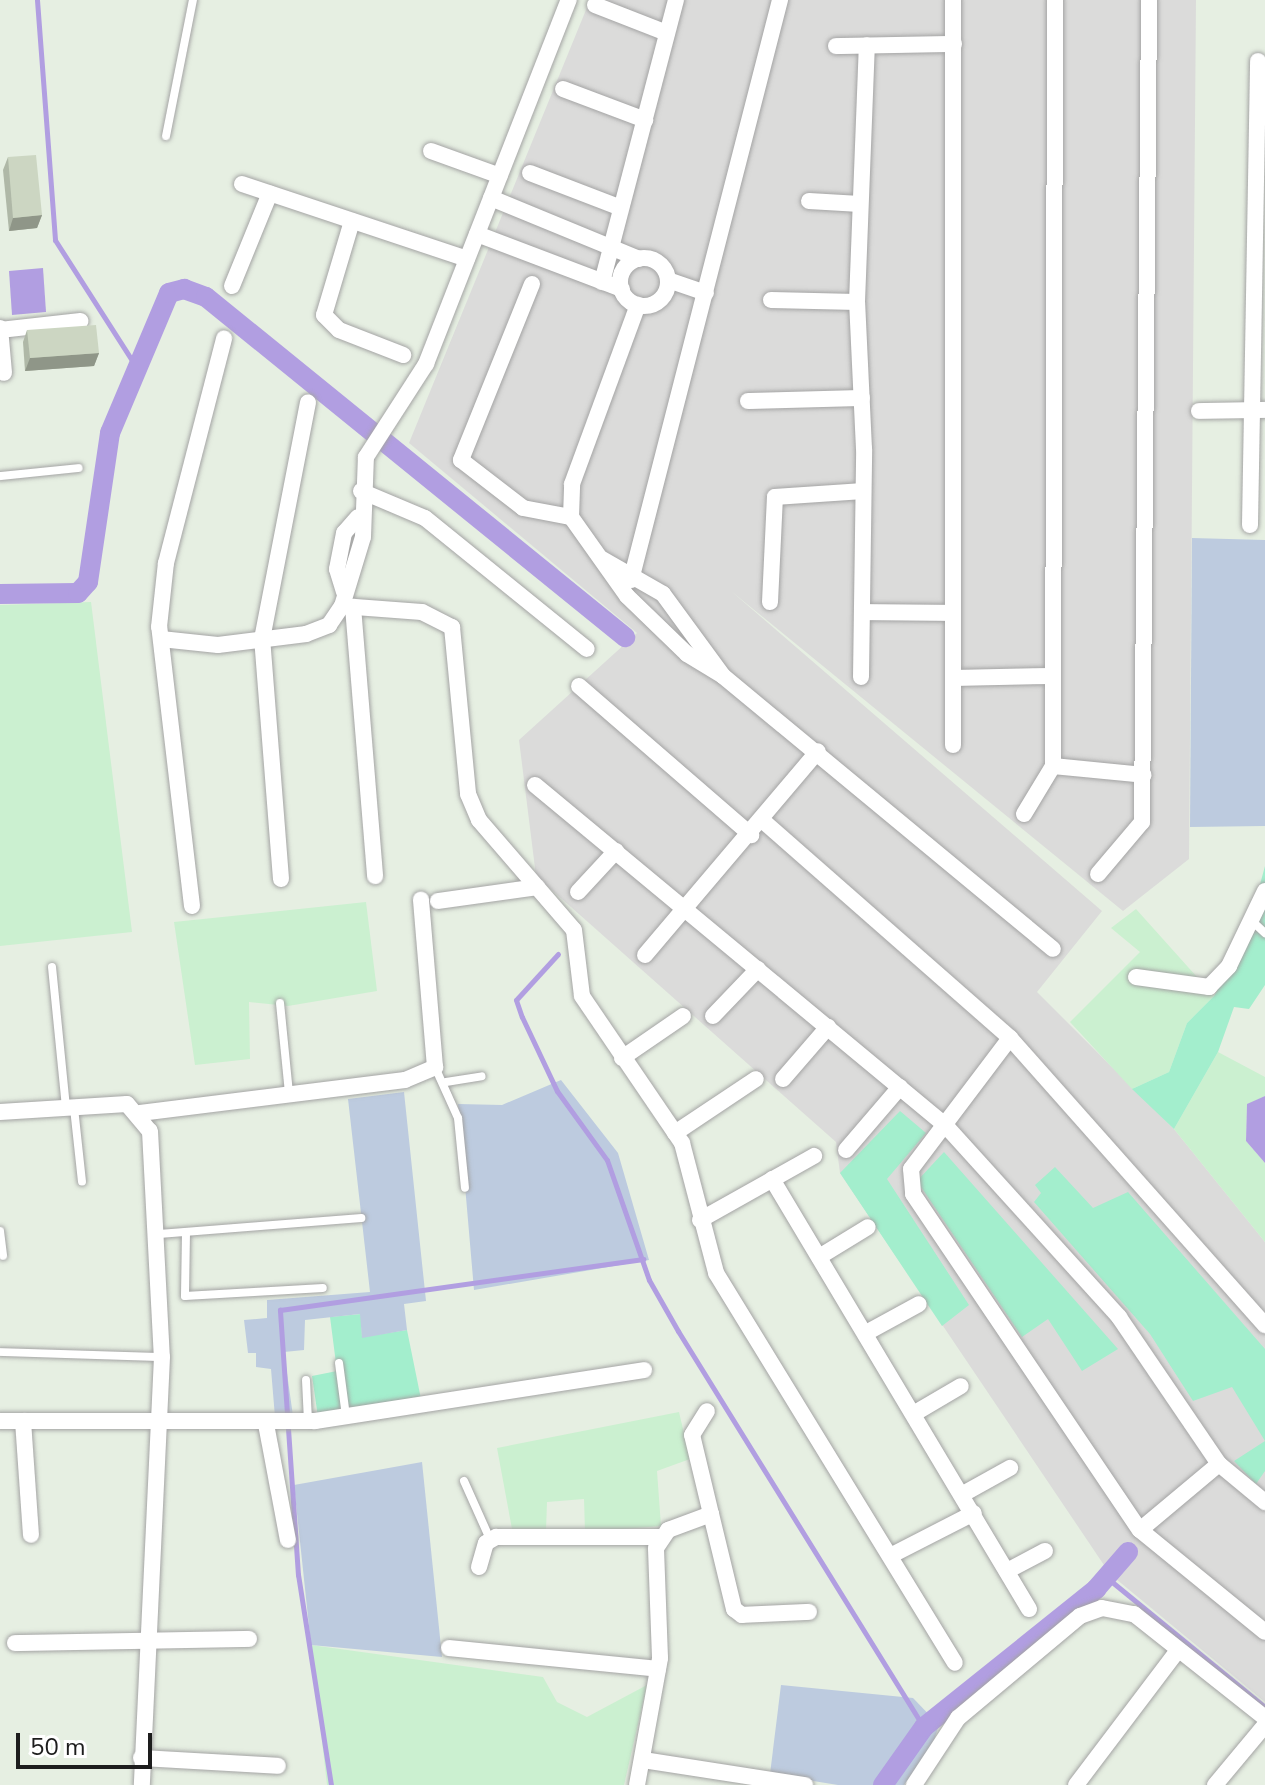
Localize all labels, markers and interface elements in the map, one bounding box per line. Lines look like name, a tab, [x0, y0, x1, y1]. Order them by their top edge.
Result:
scale bar	[20, 1717, 156, 1767]
text: 50 m	[30, 1731, 86, 1763]

